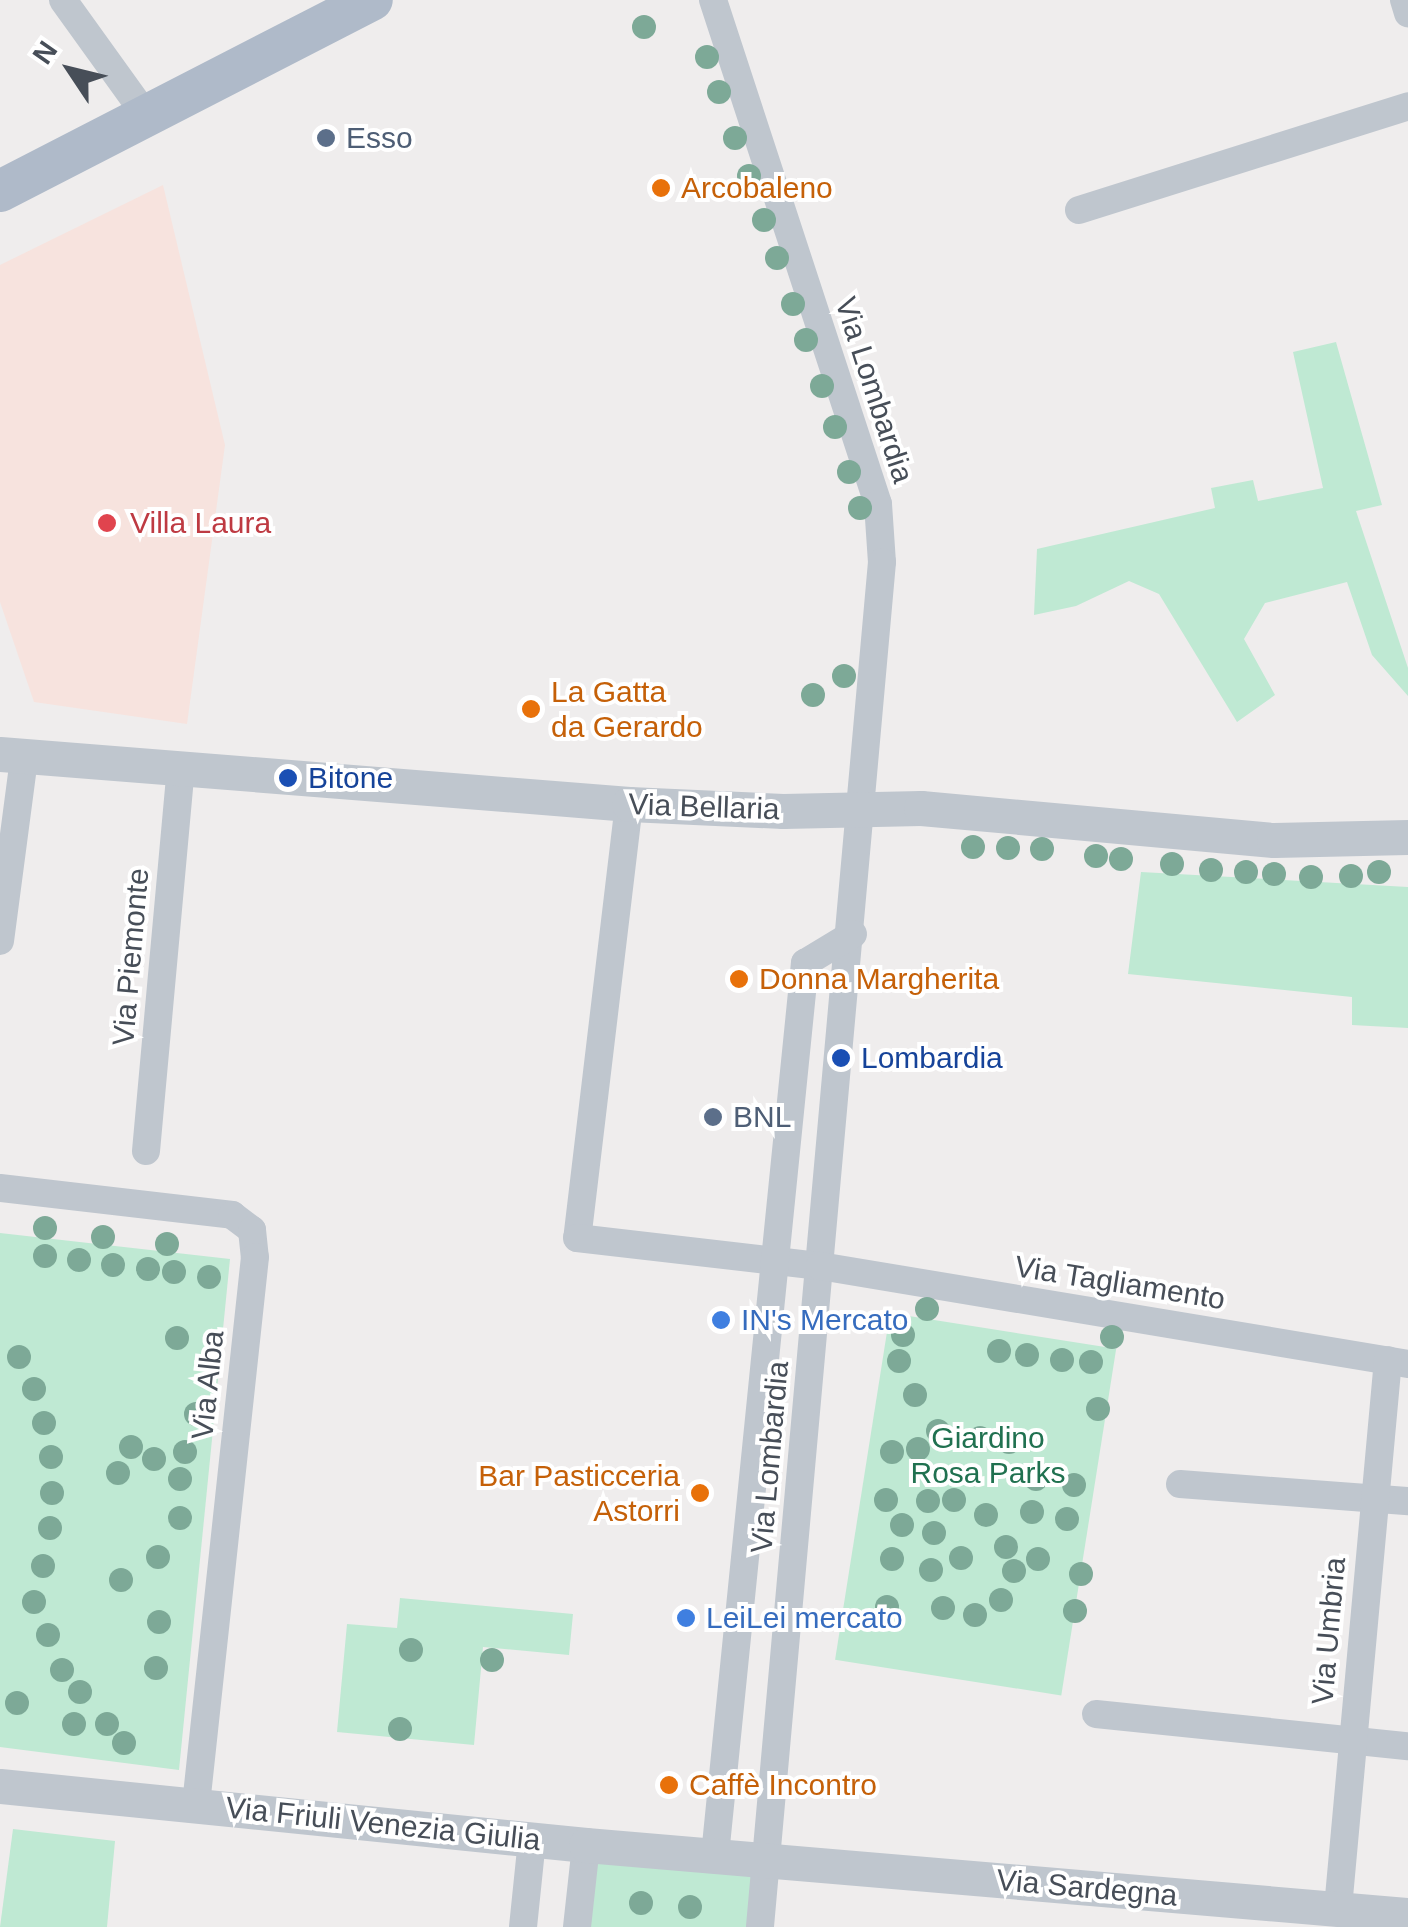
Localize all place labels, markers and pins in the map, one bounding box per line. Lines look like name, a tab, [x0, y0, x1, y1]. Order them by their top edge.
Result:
place label: Esso	[346, 120, 413, 156]
marker: Esso	[315, 127, 337, 149]
place label: Arcobaleno	[681, 170, 833, 206]
marker: Arcobaleno	[650, 177, 672, 199]
place label: Villa Laura	[130, 505, 271, 541]
marker: Villa Laura	[94, 510, 120, 536]
place label: La Gatta da Gerardo	[551, 674, 703, 744]
marker: La Gatta da Gerardo	[520, 698, 542, 720]
place label: Bitone	[308, 760, 393, 796]
marker: Bitone	[277, 767, 299, 789]
place label: Donna Margherita	[759, 961, 999, 997]
marker: Donna Margherita	[728, 968, 750, 990]
place label: Lombardia	[861, 1040, 1003, 1076]
marker: Lombardia	[830, 1047, 852, 1069]
place label: BNL	[733, 1099, 791, 1135]
marker: BNL	[702, 1106, 724, 1128]
place label: IN's Mercato	[741, 1302, 908, 1338]
marker: IN's Mercato	[710, 1309, 732, 1331]
place label: Bar Pasticceria Astorri	[478, 1458, 680, 1528]
marker: Bar Pasticceria Astorri	[689, 1482, 711, 1504]
place label: LeiLei mercato	[706, 1600, 903, 1636]
marker: LeiLei mercato	[675, 1607, 697, 1629]
place label: Caffè Incontro	[689, 1767, 877, 1803]
marker: Caffè Incontro	[658, 1774, 680, 1796]

